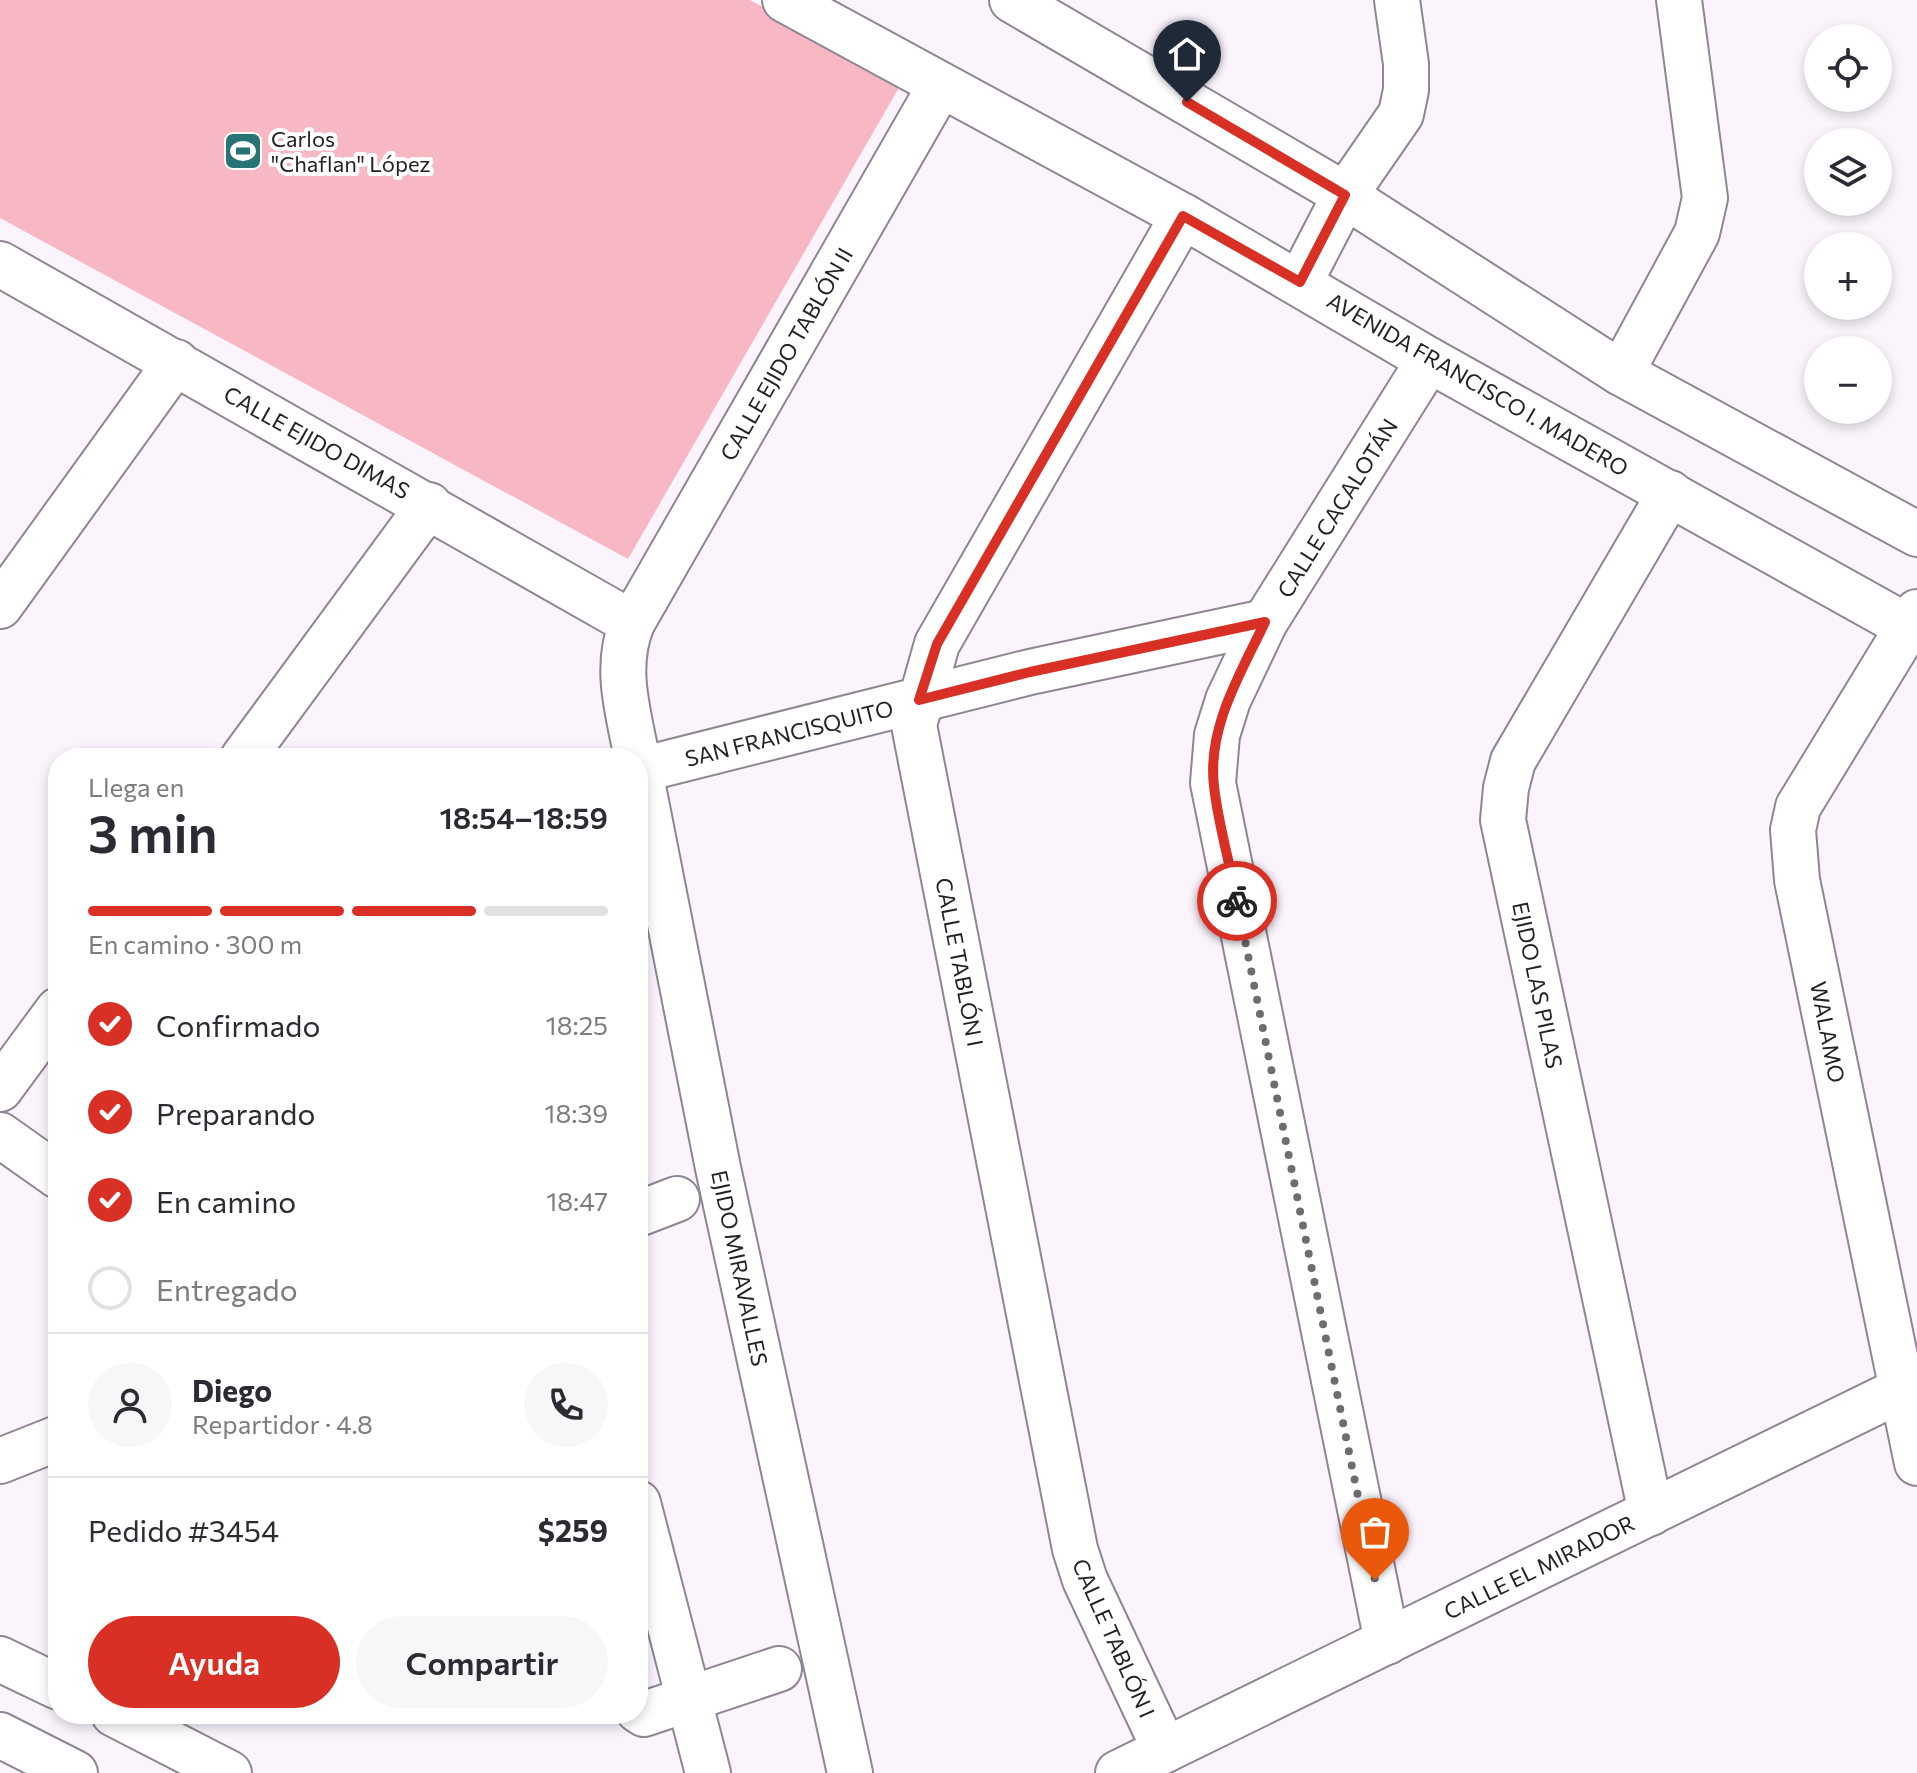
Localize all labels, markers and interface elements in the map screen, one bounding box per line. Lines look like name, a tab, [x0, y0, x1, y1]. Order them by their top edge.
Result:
pin	[1153, 20, 1221, 102]
map controls	[1804, 24, 1892, 424]
button: locate	[1804, 24, 1892, 112]
icon: home	[1165, 32, 1209, 76]
place label: Carlos "Chaflan" López	[271, 125, 430, 177]
button: layers	[1804, 128, 1892, 216]
sports icon: Carlos "Chaflan" López	[222, 130, 264, 172]
button: +	[1804, 232, 1892, 320]
street label: CALLE EJIDO TABLÓN II	[714, 243, 858, 465]
street label: AVENIDA FRANCISCO I. MADERO	[1323, 286, 1633, 482]
button: −	[1804, 336, 1892, 424]
street label: CALLE EJIDO DIMAS	[219, 380, 415, 504]
street label: CALLE CACALOTÁN	[1271, 414, 1403, 602]
street label: SAN FRANCISQUITO	[682, 694, 896, 772]
text: Llega en	[88, 771, 184, 802]
text: 18:54–18:59	[440, 798, 608, 835]
text: 3 min	[88, 800, 217, 864]
courier	[1197, 861, 1277, 941]
street label: CALLE TABLÓN I	[930, 875, 990, 1049]
icon: bike	[1215, 879, 1259, 923]
street label: EJIDO LAS PILAS	[1507, 899, 1569, 1071]
text: En camino · 300 m	[88, 928, 302, 959]
street label: WALAMO	[1805, 979, 1851, 1085]
icon: check	[88, 1002, 132, 1046]
text: Confirmado	[156, 1006, 320, 1043]
text: 18:25	[546, 1009, 608, 1040]
icon: check	[88, 1090, 132, 1134]
text: Preparando	[156, 1094, 315, 1131]
text: 18:39	[544, 1097, 608, 1128]
street label: EJIDO MIRAVALLES	[706, 1168, 774, 1368]
icon: check	[88, 1178, 132, 1222]
text: En camino	[156, 1182, 296, 1219]
text: 18:47	[546, 1185, 608, 1216]
text: Entregado	[156, 1270, 298, 1307]
button: person	[88, 1363, 172, 1447]
button: phone	[524, 1363, 608, 1447]
text: Diego	[192, 1371, 272, 1408]
text: Repartidor · 4.8	[192, 1408, 373, 1439]
pin	[1341, 1498, 1409, 1580]
street label: CALLE EL MIRADOR	[1439, 1509, 1639, 1625]
icon: bag	[1353, 1510, 1397, 1554]
text: Pedido #3454	[88, 1511, 279, 1548]
text: $259	[538, 1511, 608, 1548]
street label: CALLE TABLÓN I	[1067, 1554, 1161, 1722]
button: Ayuda	[88, 1616, 340, 1708]
button: Compartir	[356, 1616, 608, 1708]

